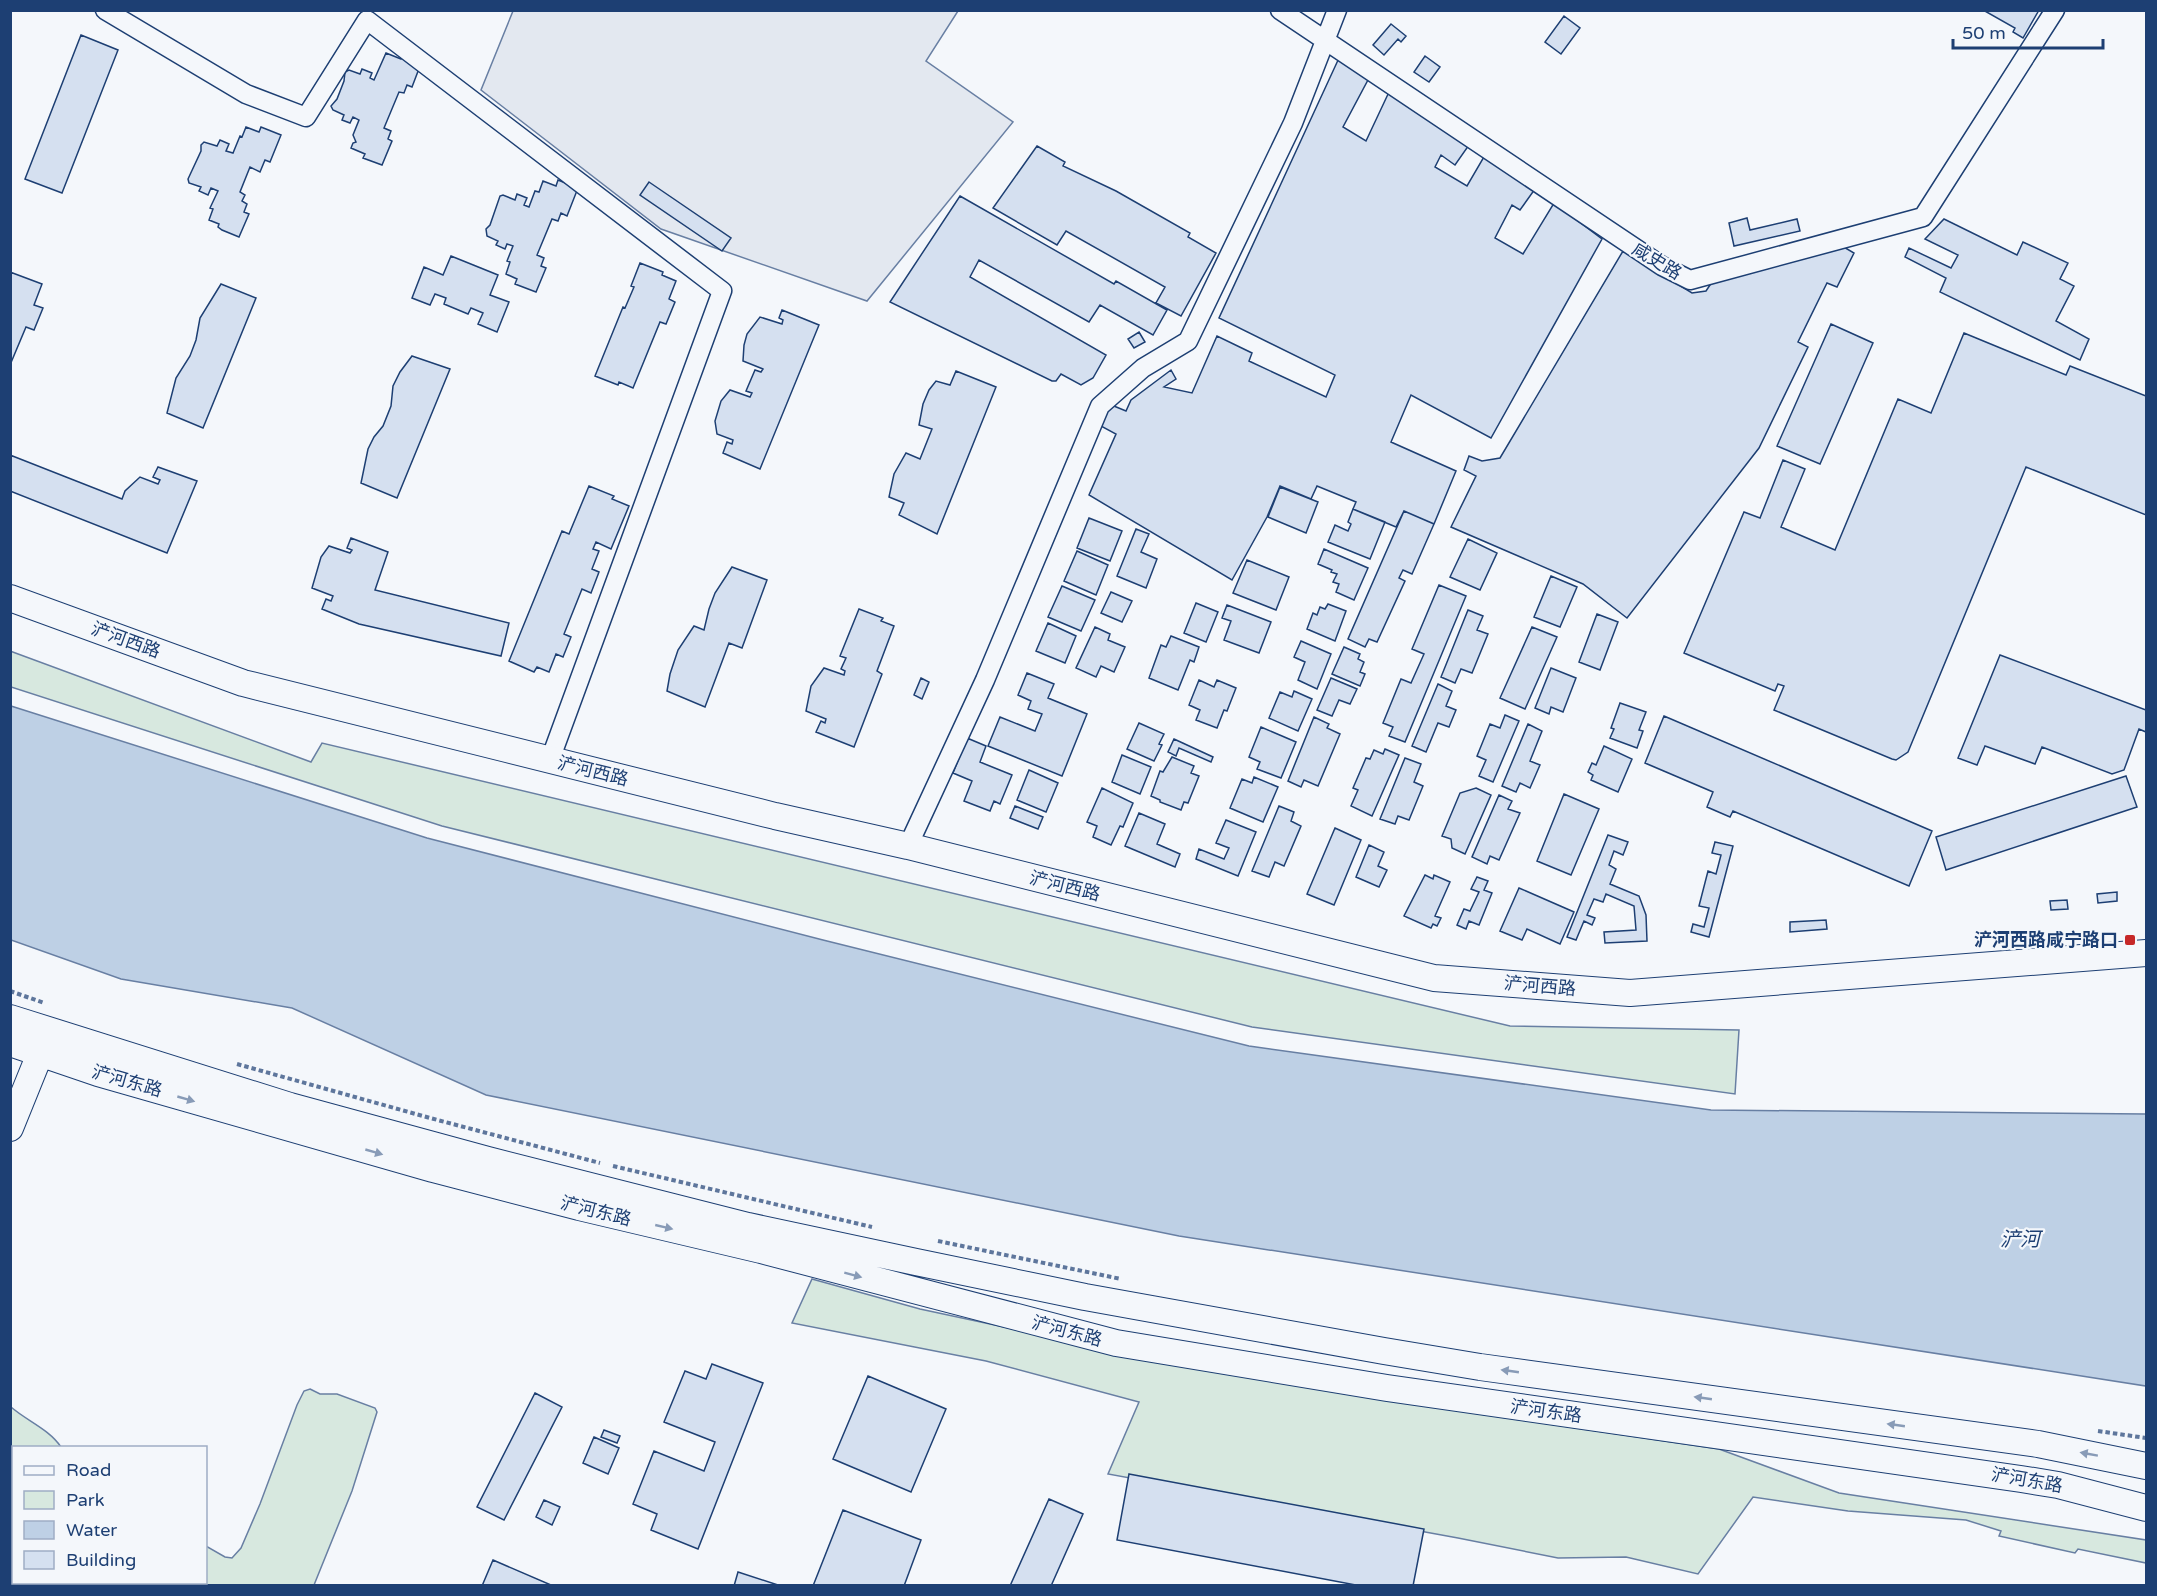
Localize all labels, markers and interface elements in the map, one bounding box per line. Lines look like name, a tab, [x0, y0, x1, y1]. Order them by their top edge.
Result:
scale bar	[1953, 12, 2103, 50]
text: 50 m	[1962, 22, 2006, 44]
street label: 咸史路	[1628, 238, 1686, 284]
street label: 浐河西路	[88, 617, 164, 663]
street label: 浐河西路	[555, 752, 631, 790]
street label: 浐河西路	[1027, 867, 1103, 905]
place label: 浐河西路咸宁路口	[1974, 929, 2118, 951]
marker: 浐河西路咸宁路口	[2123, 933, 2137, 947]
street label: 浐河西路	[1503, 972, 1577, 1000]
street label: 浐河东路	[89, 1061, 165, 1101]
one-way arrow	[177, 1094, 196, 1104]
one-way arrow	[365, 1148, 383, 1157]
street label: 浐河东路	[558, 1192, 634, 1230]
one-way arrow	[655, 1223, 674, 1233]
water label: 浐河	[2000, 1228, 2044, 1252]
one-way arrow	[845, 1271, 863, 1280]
street label: 浐河东路	[1029, 1311, 1105, 1351]
one-way arrow	[1501, 1366, 1520, 1375]
one-way arrow	[1694, 1393, 1713, 1402]
street label: 浐河东路	[1509, 1395, 1583, 1427]
one-way arrow	[1887, 1420, 1906, 1429]
legend	[12, 1446, 207, 1584]
one-way arrow	[2080, 1449, 2099, 1458]
text: Road	[66, 1459, 111, 1481]
street label: 浐河东路	[1990, 1463, 2064, 1497]
text: Park	[66, 1489, 105, 1511]
text: Water	[66, 1519, 117, 1541]
text: Building	[66, 1549, 136, 1571]

